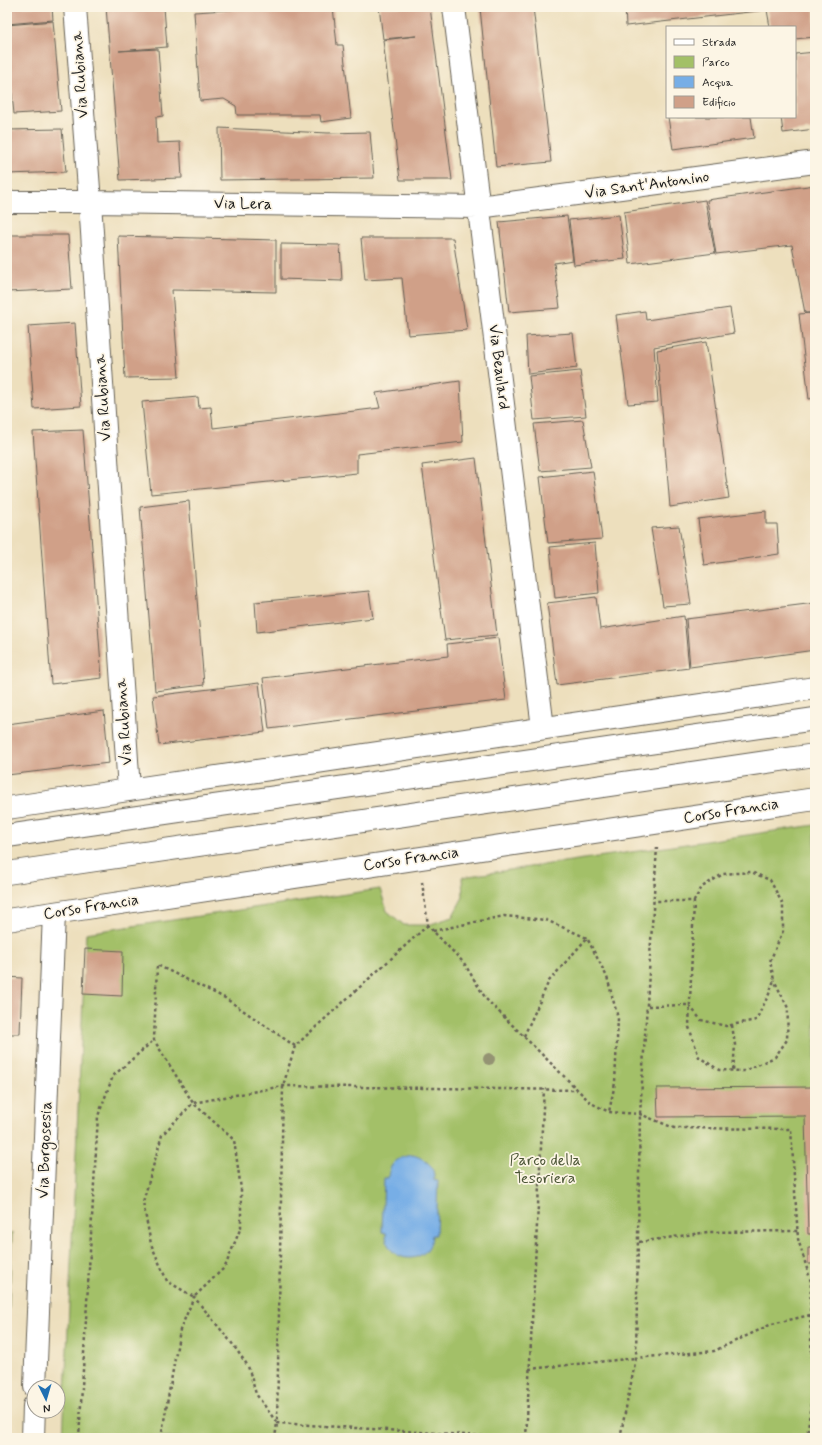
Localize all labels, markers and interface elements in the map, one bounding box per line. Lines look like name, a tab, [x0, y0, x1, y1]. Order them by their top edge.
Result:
legend	[666, 26, 796, 118]
street label: Via Rubiana	[66, 30, 94, 119]
text: Strada	[702, 35, 736, 51]
text: Parco	[702, 55, 730, 71]
text: Acqua	[702, 75, 733, 91]
text: Edificio	[702, 95, 736, 111]
street label: Via Sant'Antonino	[583, 166, 711, 204]
street label: Via Lera	[214, 193, 272, 215]
street label: Via Beaulard	[483, 323, 515, 411]
street label: Via Rubiana	[89, 353, 117, 442]
street label: Via Rubiana	[110, 677, 138, 766]
street label: Corso Francia	[682, 793, 780, 829]
street label: Corso Francia	[362, 842, 460, 876]
street label: Corso Francia	[42, 889, 140, 925]
street label: Via Borgosesia	[33, 1101, 58, 1199]
park label: Parco della Tesoriera	[509, 1150, 581, 1189]
north arrow	[26, 1379, 66, 1419]
text: N	[43, 1401, 51, 1415]

